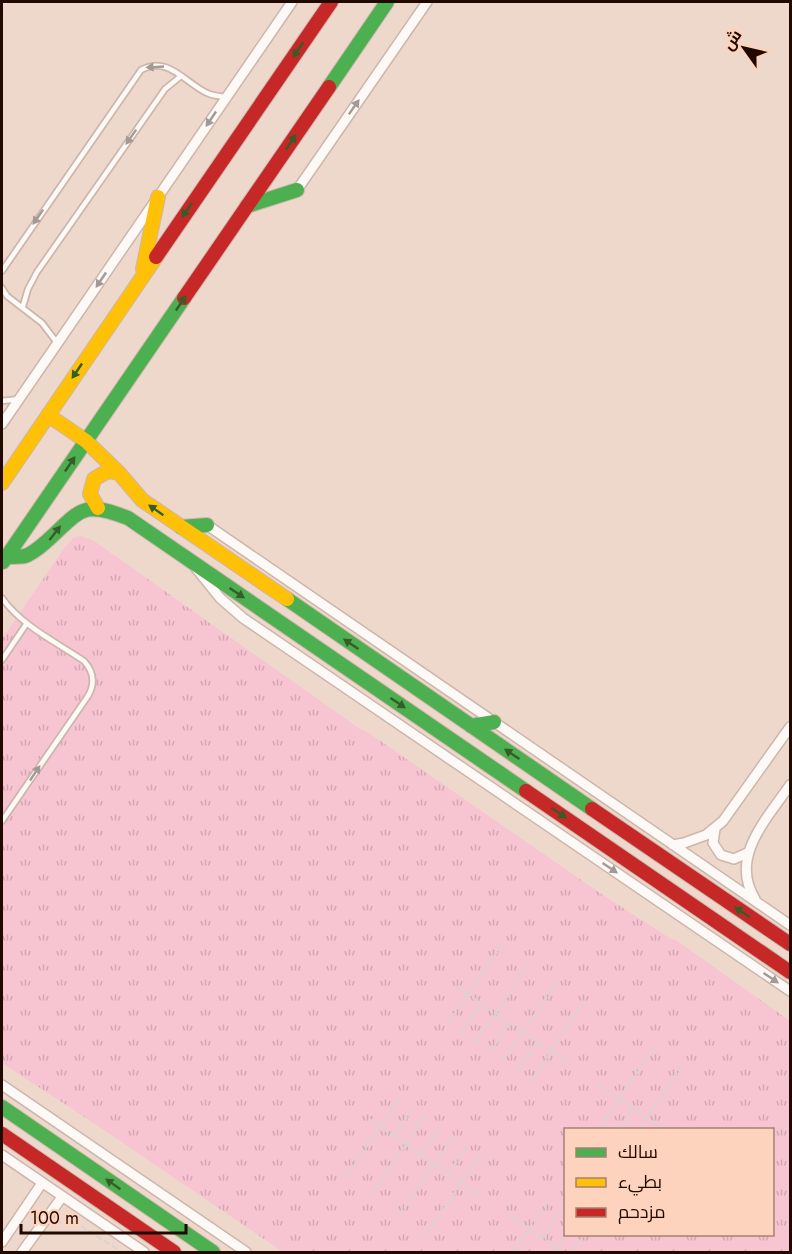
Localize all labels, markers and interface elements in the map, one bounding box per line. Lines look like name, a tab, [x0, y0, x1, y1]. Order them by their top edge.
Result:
north arrow	[714, 18, 774, 78]
text: ش	[717, 25, 747, 55]
one-way arrow	[292, 41, 304, 57]
one-way arrow	[145, 62, 164, 71]
one-way arrow	[348, 100, 360, 116]
one-way arrow	[206, 111, 217, 127]
one-way arrow	[126, 129, 137, 145]
one-way arrow	[285, 135, 297, 151]
one-way arrow	[181, 202, 193, 218]
one-way arrow	[32, 208, 44, 224]
one-way arrow	[96, 272, 107, 288]
one-way arrow	[175, 296, 187, 312]
one-way arrow	[71, 363, 83, 379]
one-way arrow	[64, 456, 76, 472]
one-way arrow	[148, 504, 164, 516]
one-way arrow	[49, 525, 61, 540]
one-way arrow	[229, 587, 245, 598]
one-way arrow	[343, 638, 359, 650]
one-way arrow	[390, 697, 406, 708]
one-way arrow	[504, 748, 520, 760]
one-way arrow	[29, 765, 40, 781]
one-way arrow	[550, 807, 566, 819]
one-way arrow	[602, 862, 618, 874]
one-way arrow	[734, 906, 750, 917]
one-way arrow	[763, 972, 779, 984]
legend	[564, 1128, 774, 1236]
text: سالك	[618, 1139, 658, 1165]
text: بطيء	[618, 1169, 662, 1196]
one-way arrow	[105, 1178, 121, 1190]
scale bar	[21, 1197, 186, 1235]
text: مزدحم	[618, 1199, 666, 1225]
text: 100 m	[30, 1205, 79, 1231]

